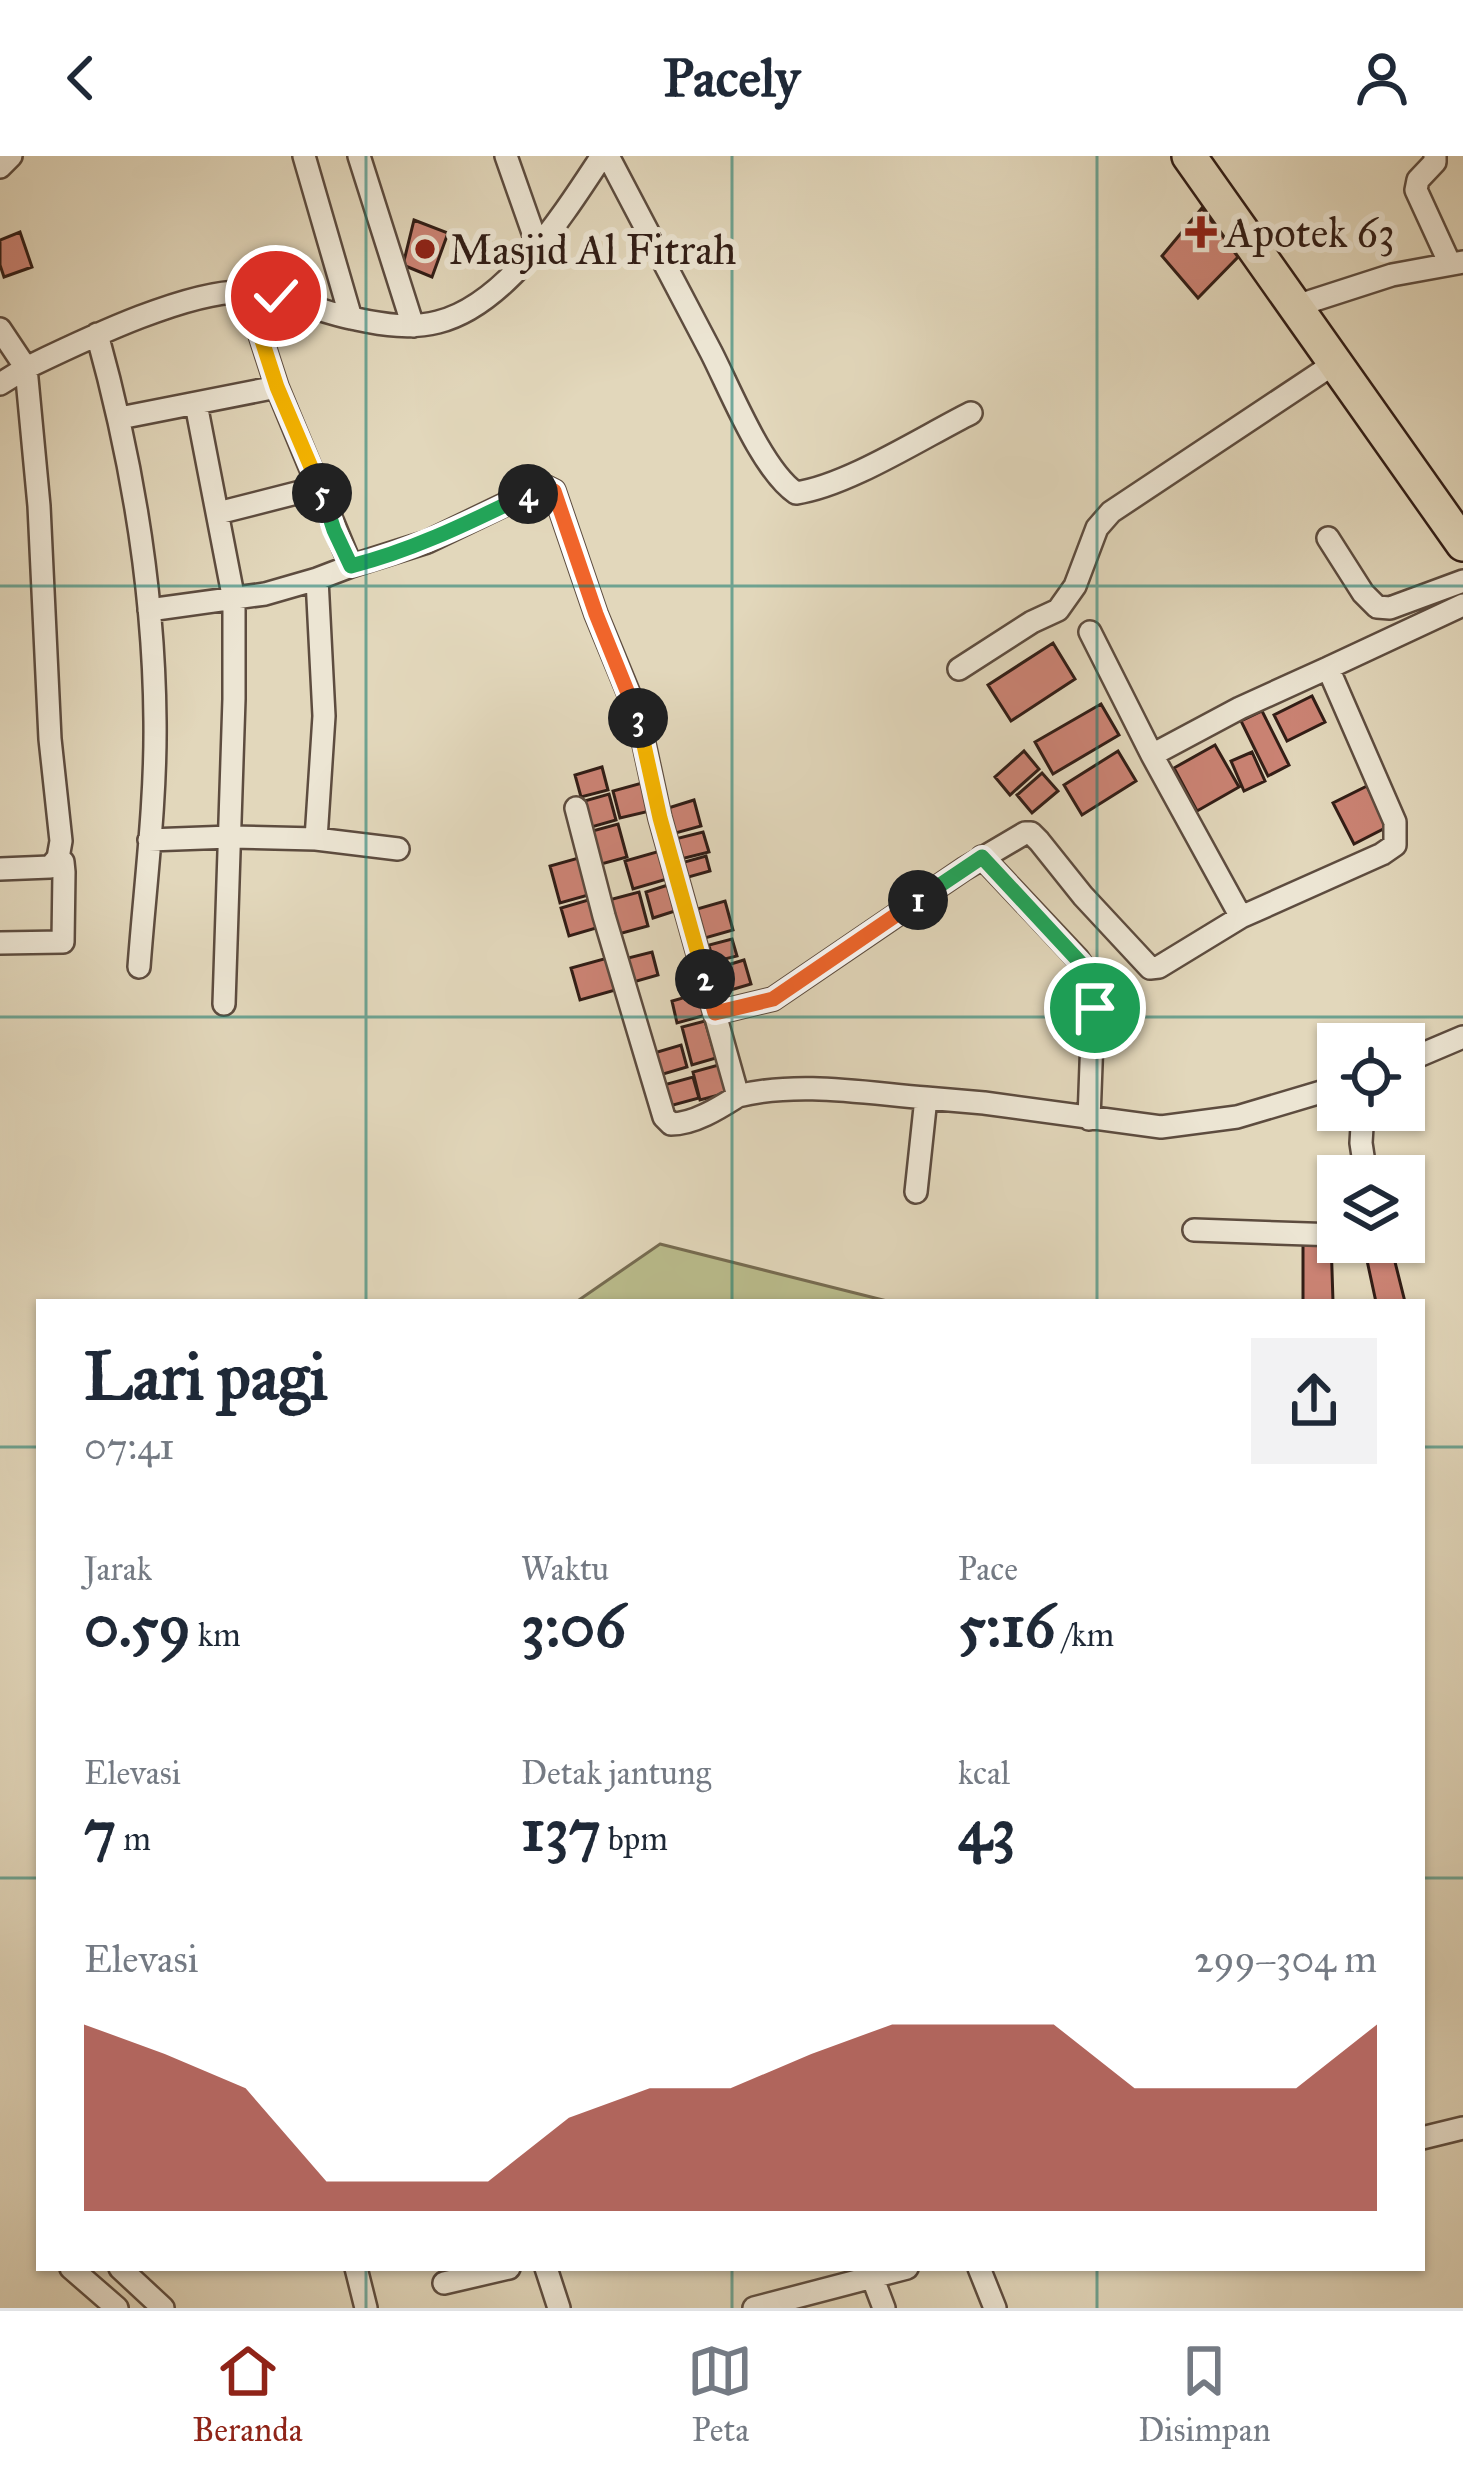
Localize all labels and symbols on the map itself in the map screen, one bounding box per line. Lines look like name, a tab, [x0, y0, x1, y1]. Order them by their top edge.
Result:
place label: Apotek 63	[1223, 207, 1395, 259]
marker: Apotek 63	[1188, 219, 1214, 245]
place label: Masjid Al Fitrah	[449, 224, 736, 276]
marker: Masjid Al Fitrah	[412, 236, 438, 262]
pin	[225, 245, 327, 347]
pin: 5	[292, 463, 352, 523]
pin: 4	[498, 464, 558, 524]
pin: 3	[608, 688, 668, 748]
pin: 1	[888, 870, 948, 930]
pin: 2	[675, 949, 735, 1009]
pin	[1044, 957, 1146, 1059]

